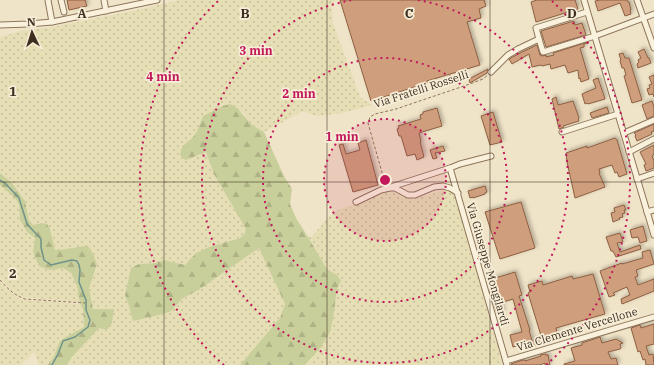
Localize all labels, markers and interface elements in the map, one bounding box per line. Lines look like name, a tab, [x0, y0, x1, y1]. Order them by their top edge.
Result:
text: A	[77, 5, 87, 22]
text: B	[240, 5, 250, 22]
text: C	[405, 5, 414, 22]
text: D	[567, 5, 577, 22]
north arrow	[12, 12, 52, 52]
text: N	[26, 15, 36, 29]
text: 3 min	[239, 43, 273, 58]
street label: Via Fratelli Rosselli	[372, 67, 471, 111]
text: 4 min	[146, 69, 180, 84]
text: 1	[9, 83, 17, 100]
text: 2 min	[282, 86, 316, 101]
text: 1 min	[325, 129, 359, 144]
centre of rings	[378, 173, 392, 187]
street label: Via Giuseppe Mongilardi	[464, 201, 512, 328]
text: 2	[9, 265, 17, 282]
street label: Via Clemente Vercellone	[515, 304, 639, 354]

